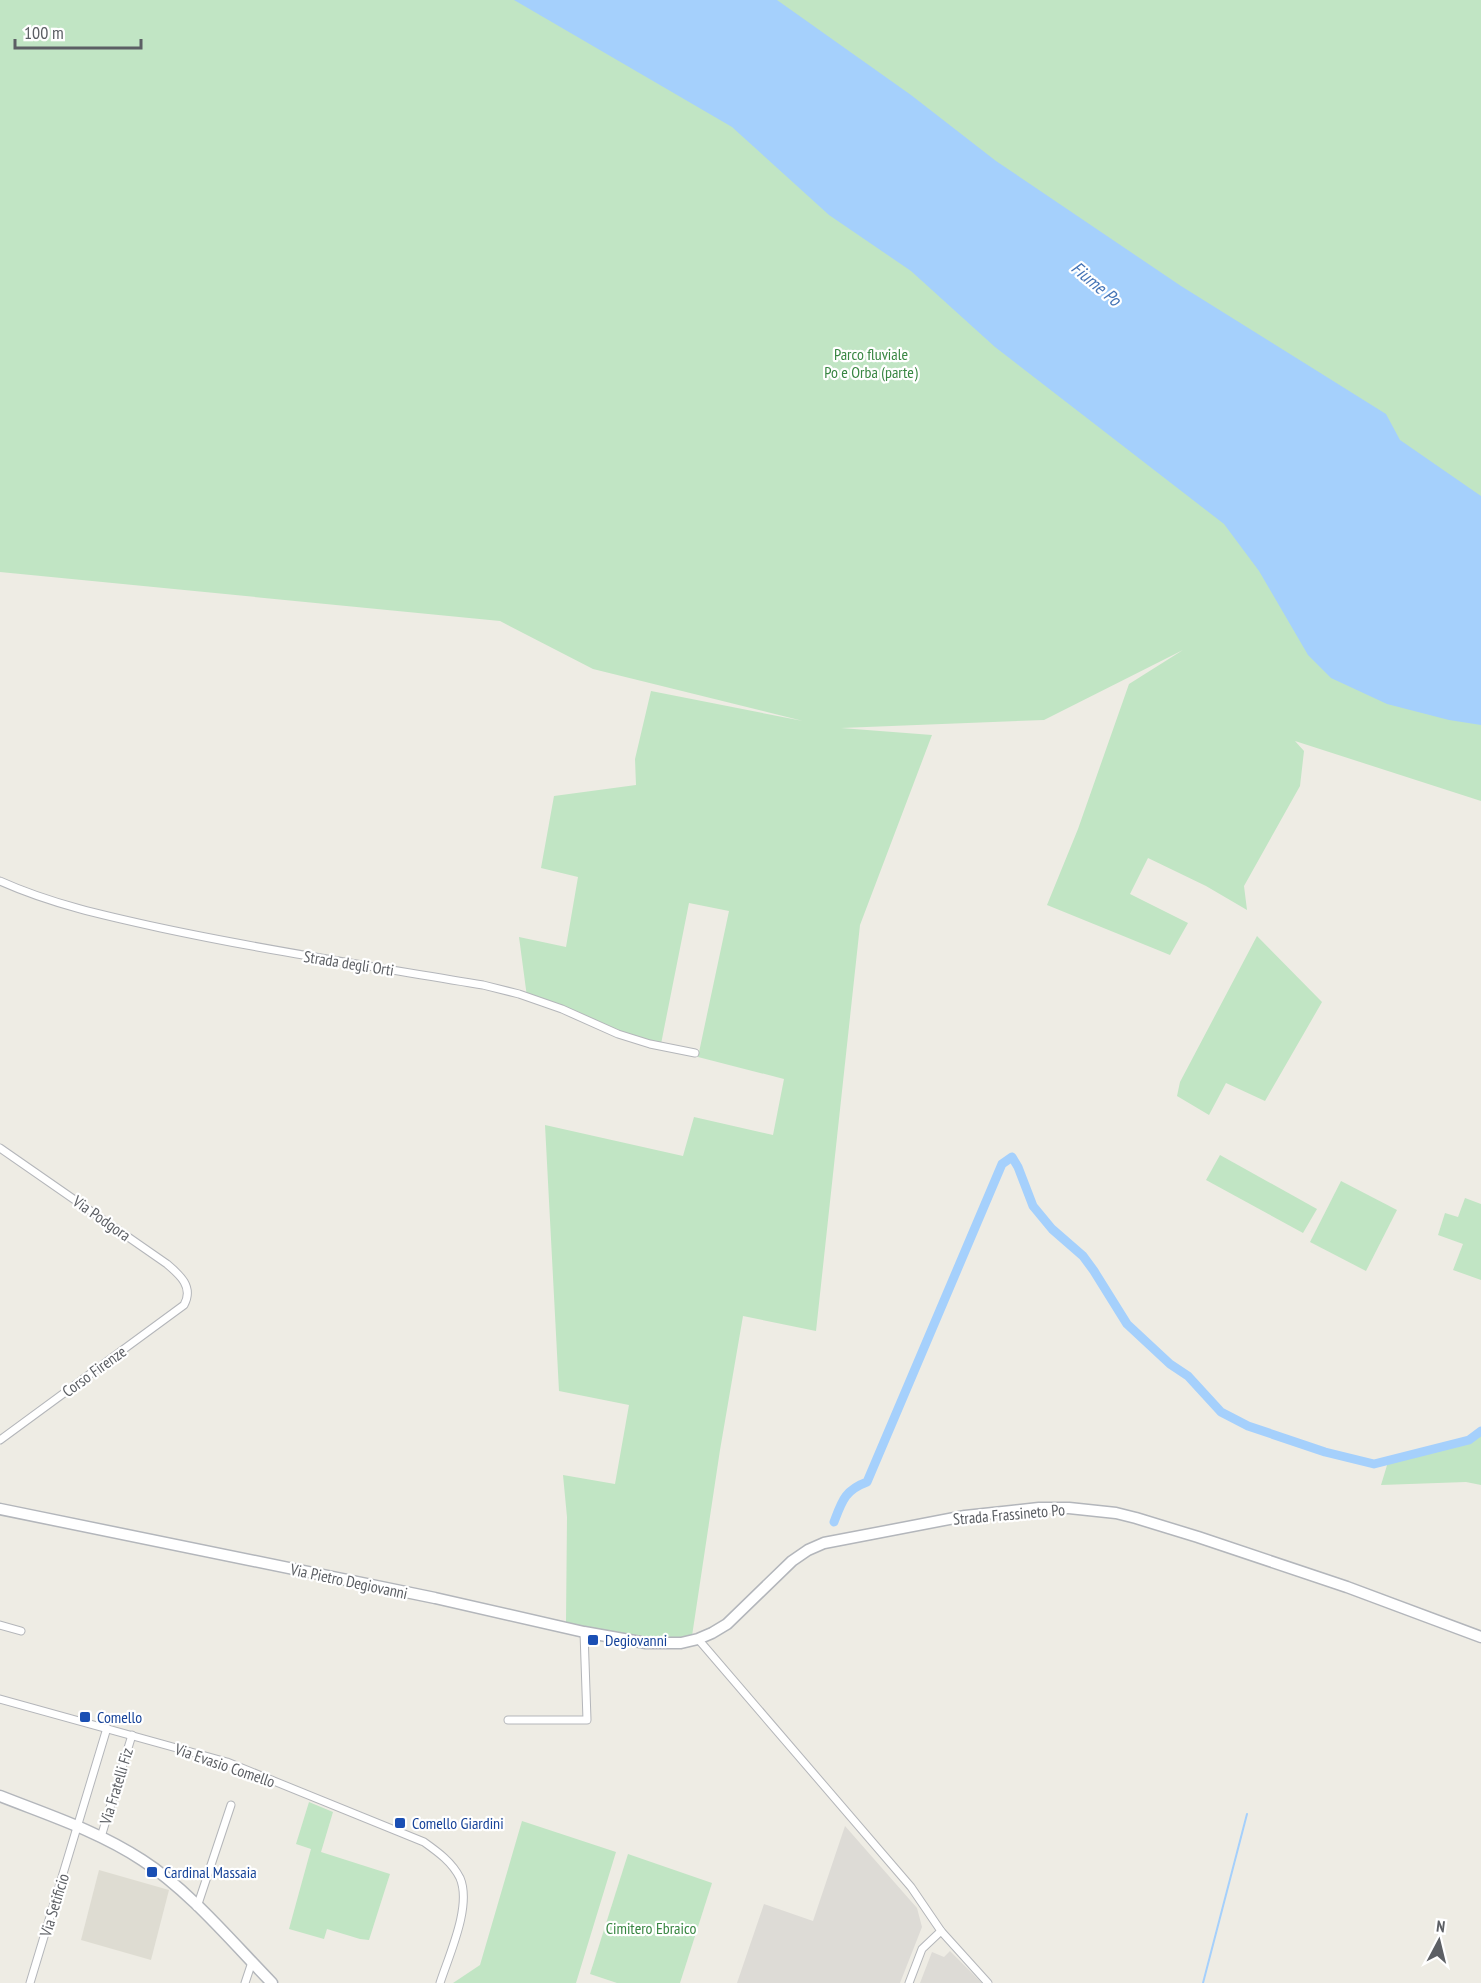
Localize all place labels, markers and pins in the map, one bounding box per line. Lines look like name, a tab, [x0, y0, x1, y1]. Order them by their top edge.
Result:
place label: Degiovanni	[605, 1630, 667, 1650]
marker: Degiovanni	[586, 1633, 600, 1647]
place label: Comello	[97, 1707, 142, 1727]
marker: Comello	[78, 1710, 92, 1724]
place label: Comello Giardini	[412, 1813, 504, 1833]
marker: Comello Giardini	[393, 1816, 407, 1830]
place label: Cardinal Massaia	[164, 1862, 257, 1882]
marker: Cardinal Massaia	[145, 1865, 159, 1879]

